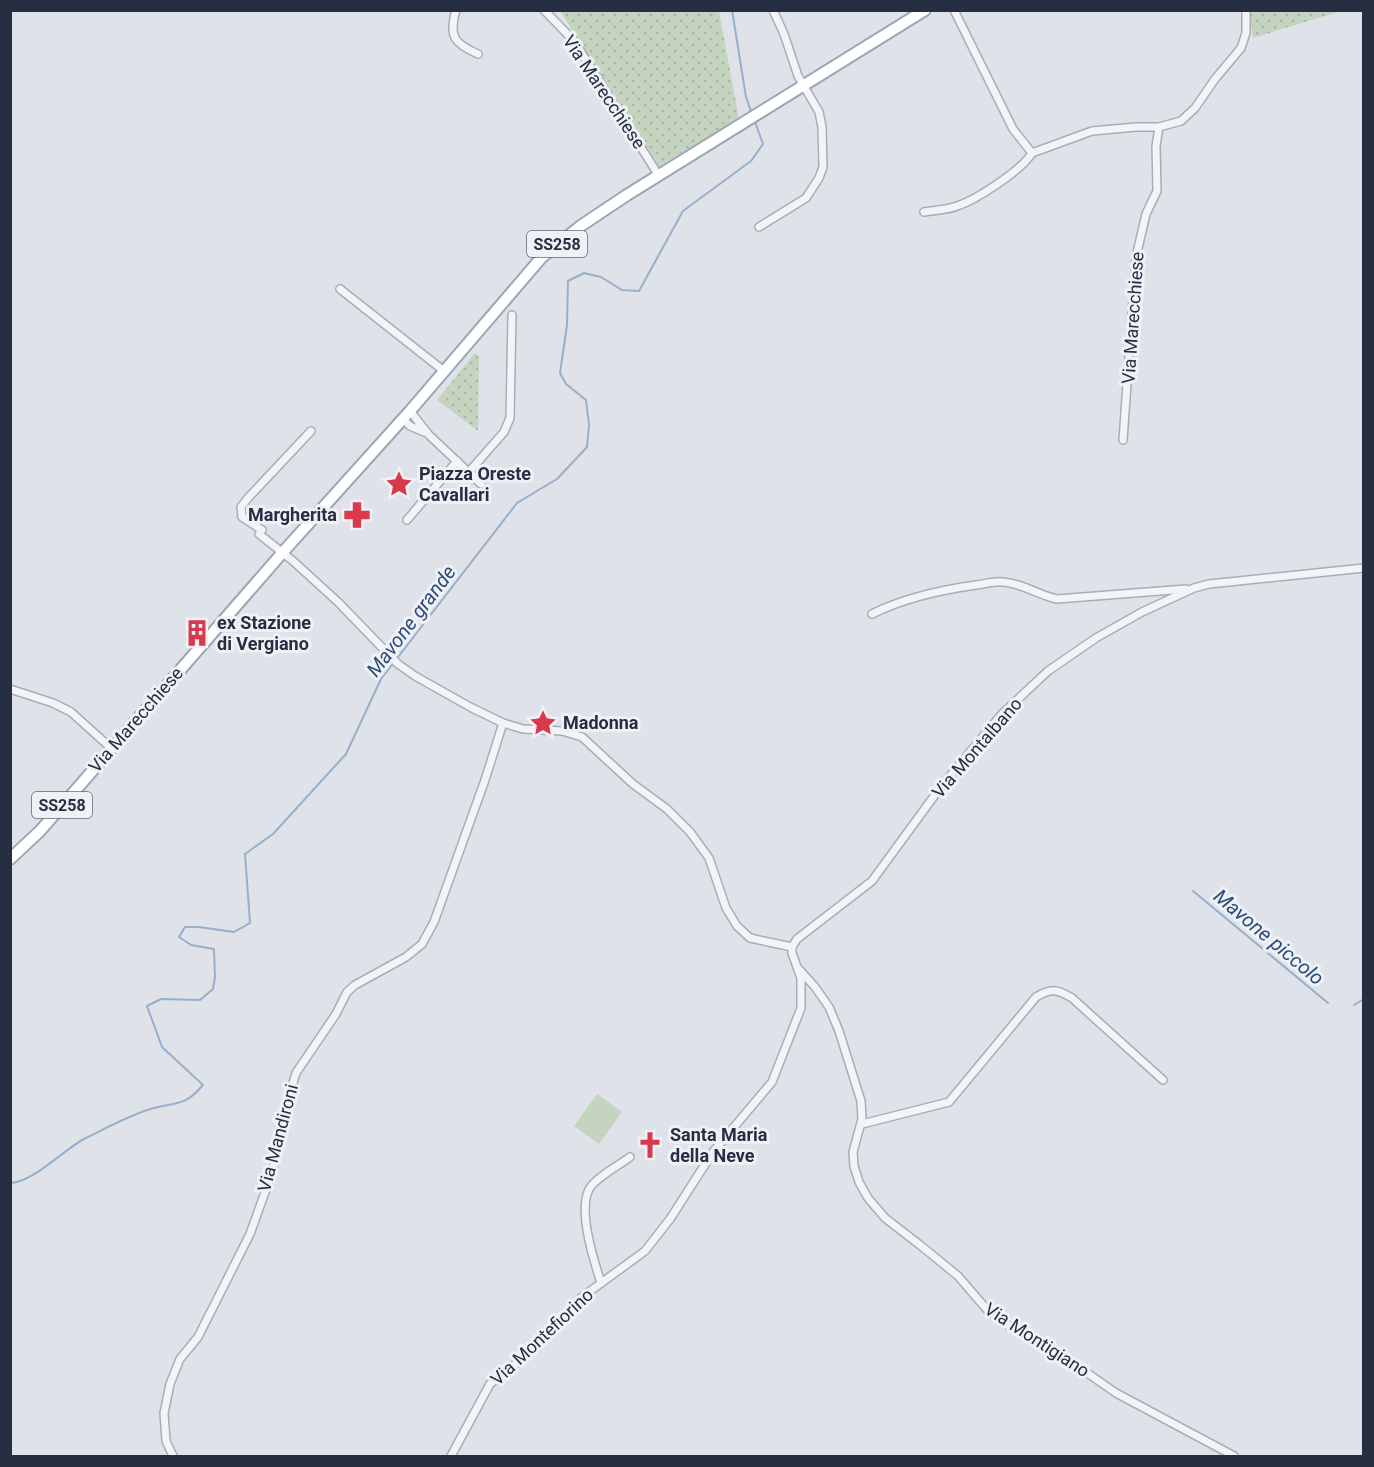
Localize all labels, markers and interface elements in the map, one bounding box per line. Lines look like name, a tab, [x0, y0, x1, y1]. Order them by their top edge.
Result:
street label: Via Marecchiese	[559, 31, 650, 153]
road number: SS258	[527, 231, 587, 257]
street label: Via Marecchiese	[1117, 251, 1148, 385]
place label: Piazza Oreste Cavallari	[419, 463, 531, 505]
place icon: Piazza Oreste Cavallari	[384, 469, 414, 499]
pharmacy icon: Margherita	[342, 500, 372, 530]
place label: Margherita	[248, 504, 337, 525]
water label: Mavone grande	[361, 561, 461, 681]
place label: ex Stazione di Vergiano	[217, 612, 311, 654]
building icon: ex Stazione di Vergiano	[182, 618, 212, 648]
street label: Via Marecchiese	[84, 663, 187, 777]
street label: Via Montalbano	[927, 693, 1026, 802]
place icon: Madonna	[528, 708, 558, 738]
place label: Madonna	[563, 712, 639, 733]
road number: SS258	[32, 792, 92, 818]
water label: Mavone piccolo	[1209, 884, 1329, 990]
street label: Via Mandironi	[253, 1082, 302, 1194]
place label: Santa Maria della Neve	[670, 1124, 768, 1166]
church icon: Santa Maria della Neve	[635, 1130, 665, 1160]
street label: Via Montefiorino	[486, 1284, 597, 1389]
street label: Via Montigiano	[981, 1298, 1094, 1381]

